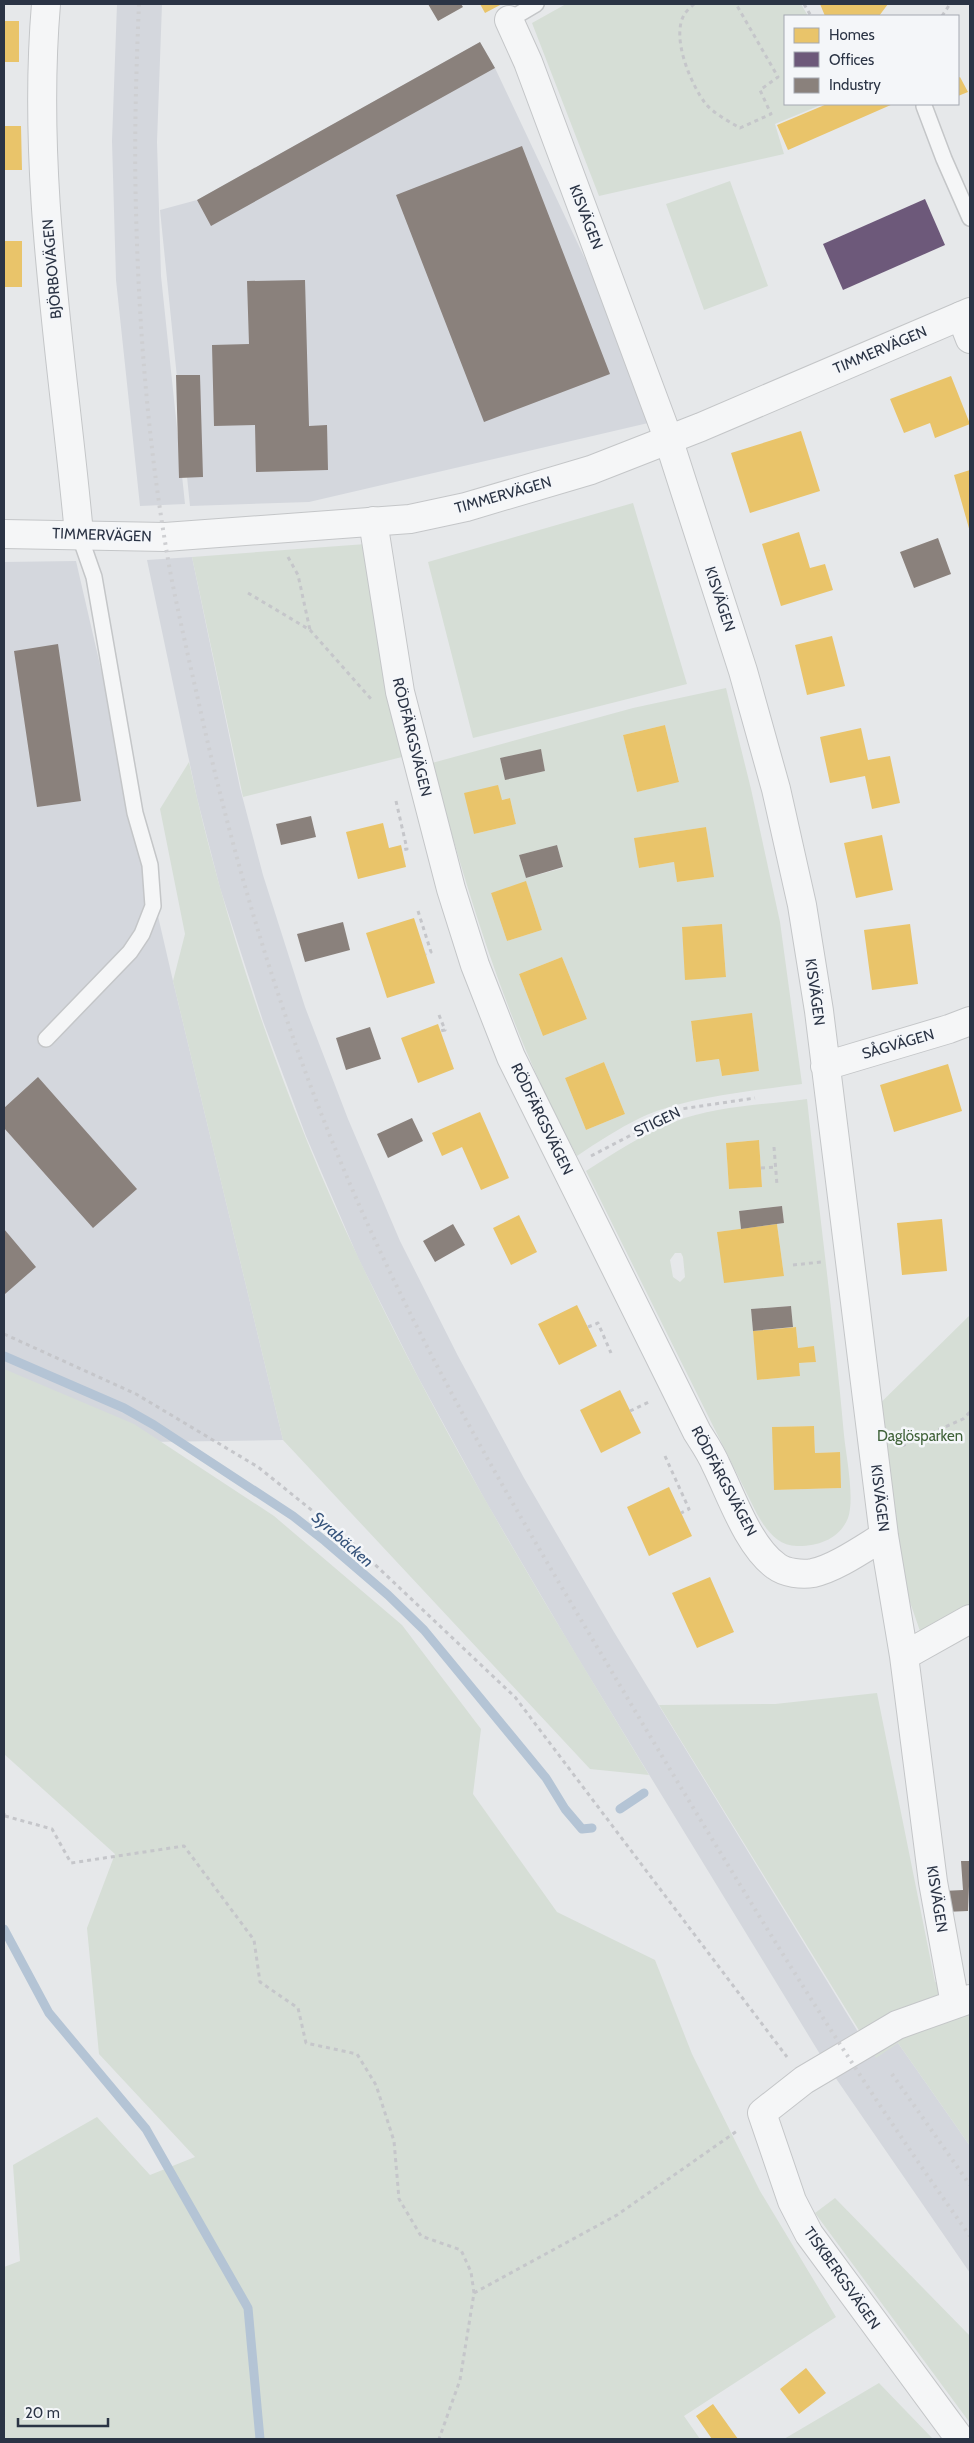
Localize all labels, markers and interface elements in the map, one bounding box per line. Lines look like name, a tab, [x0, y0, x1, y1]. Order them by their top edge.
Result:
legend	[784, 15, 959, 105]
text: Homes	[829, 26, 875, 44]
text: Offices	[829, 51, 874, 69]
text: Industry	[829, 76, 881, 94]
street label: KISVÄGEN	[566, 182, 606, 252]
street label: BJÖRBOVÄGEN	[39, 218, 65, 320]
street label: TIMMERVÄGEN	[831, 322, 929, 378]
street label: TIMMERVÄGEN	[453, 473, 553, 517]
street label: TIMMERVÄGEN	[52, 524, 152, 546]
street label: KISVÄGEN	[701, 564, 739, 634]
street label: RÖDFÄRGSVÄGEN	[388, 676, 436, 798]
street label: KISVÄGEN	[801, 957, 829, 1027]
street label: SÅGVÄGEN	[860, 1024, 936, 1063]
street label: RÖDFÄRGSVÄGEN	[507, 1060, 577, 1178]
street label: STIGEN	[631, 1103, 683, 1141]
street label: RÖDFÄRGSVÄGEN	[687, 1423, 761, 1539]
park label: Daglösparken	[877, 1427, 963, 1445]
street label: KISVÄGEN	[867, 1463, 893, 1533]
water label: Syrabäcken	[308, 1508, 377, 1571]
street label: KISVÄGEN	[923, 1864, 951, 1934]
street label: TISKBERGSVÄGEN	[800, 2223, 884, 2333]
scale bar	[18, 2396, 108, 2428]
text: 20 m	[25, 2404, 60, 2422]

